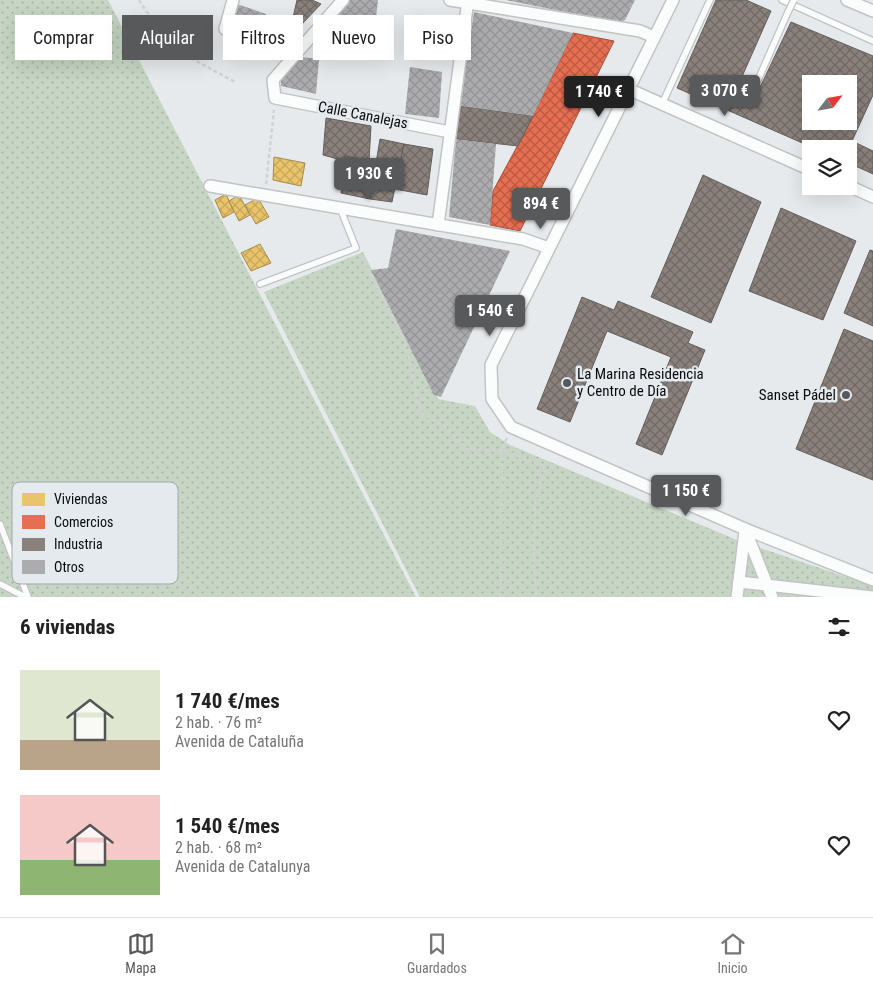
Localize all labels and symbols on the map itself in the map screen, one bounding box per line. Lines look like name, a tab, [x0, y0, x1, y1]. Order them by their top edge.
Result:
pin: 3 070 €	[679, 74, 771, 117]
north arrow	[802, 75, 858, 130]
pin: 1 740 €	[553, 76, 645, 118]
street label: Calle Canalejas	[317, 97, 410, 133]
pin: 1 930 €	[323, 158, 415, 200]
pin: 894 €	[506, 188, 576, 230]
pin: 1 540 €	[444, 294, 536, 337]
place label: La Marina Residencia y Centro de Día	[577, 365, 704, 400]
marker: La Marina Residencia y Centro de Día	[561, 377, 573, 389]
place label: Sanset Pádel	[759, 386, 836, 404]
marker: Sanset Pádel	[840, 389, 852, 401]
pin: 1 150 €	[640, 474, 732, 517]
legend	[12, 482, 178, 584]
text: Viviendas	[54, 491, 108, 507]
text: Comercios	[54, 514, 113, 530]
text: Industria	[54, 536, 103, 552]
text: Otros	[54, 559, 84, 575]

